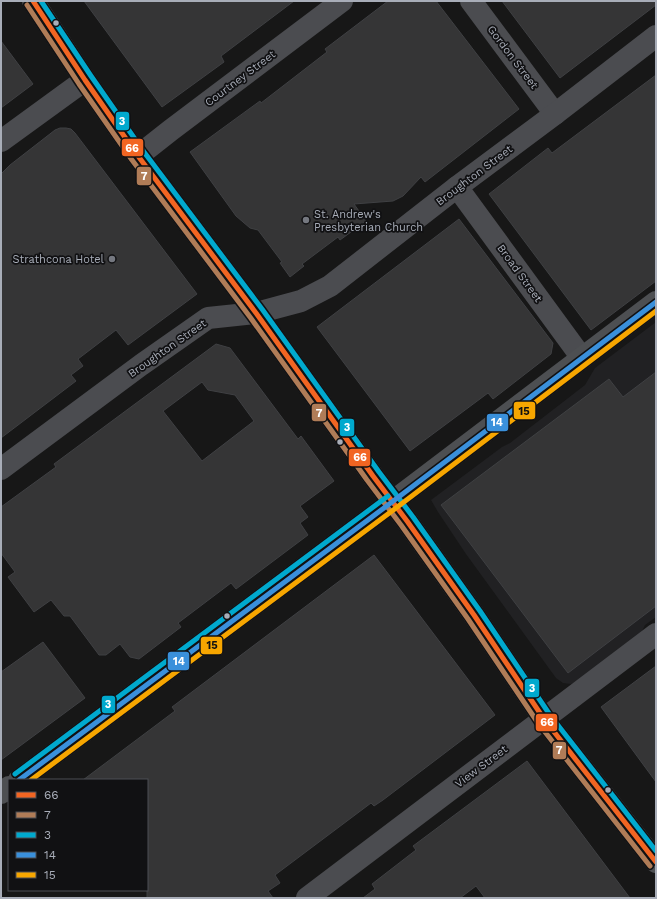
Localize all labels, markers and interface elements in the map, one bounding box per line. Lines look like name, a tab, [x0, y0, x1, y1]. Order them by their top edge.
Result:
unlabelled marker	[51, 18, 61, 28]
street label: Gordon Street	[485, 23, 541, 92]
street label: Courtney Street	[203, 47, 278, 109]
line badge: 3	[115, 111, 130, 131]
text: 3	[119, 115, 126, 128]
line badge: 66	[121, 138, 144, 157]
text: 66	[125, 142, 139, 155]
street label: Broughton Street	[434, 142, 515, 208]
line badge: 7	[136, 166, 152, 186]
text: 7	[141, 170, 148, 183]
place label: St. Andrew's Presbyterian Church	[314, 208, 423, 234]
marker: St. Andrew's Presbyterian Church	[301, 215, 311, 225]
street label: Broad Street	[494, 242, 545, 305]
place label: Strathcona Hotel	[12, 253, 105, 266]
marker: Strathcona Hotel	[107, 254, 117, 264]
street label: Broughton Street	[126, 316, 209, 380]
line badge: 15	[513, 401, 536, 420]
line badge: 7	[311, 403, 327, 422]
text: 15	[518, 405, 530, 418]
text: 7	[316, 407, 323, 420]
line badge: 14	[486, 413, 509, 432]
text: 14	[491, 416, 503, 429]
line badge: 3	[339, 418, 355, 437]
text: 3	[344, 421, 351, 434]
unlabelled marker	[335, 437, 345, 447]
line badge: 66	[348, 448, 371, 467]
text: 66	[353, 451, 367, 464]
unlabelled marker	[222, 611, 232, 621]
line badge: 15	[200, 636, 223, 655]
text: 15	[206, 639, 218, 652]
line badge: 14	[167, 651, 190, 671]
text: 14	[173, 655, 185, 668]
line badge: 3	[524, 678, 540, 698]
text: 3	[529, 682, 536, 695]
line badge: 3	[101, 695, 116, 714]
text: 3	[105, 698, 112, 711]
line badge: 66	[535, 713, 558, 732]
text: 66	[540, 716, 554, 729]
line badge: 7	[552, 741, 567, 760]
street label: View Street	[453, 742, 510, 790]
text: 7	[556, 744, 563, 757]
legend	[8, 779, 148, 891]
unlabelled marker	[603, 785, 613, 795]
text: 66	[44, 788, 59, 802]
text: 7	[44, 808, 51, 822]
text: 3	[44, 828, 51, 842]
text: 14	[44, 848, 56, 862]
text: 15	[44, 868, 56, 882]

